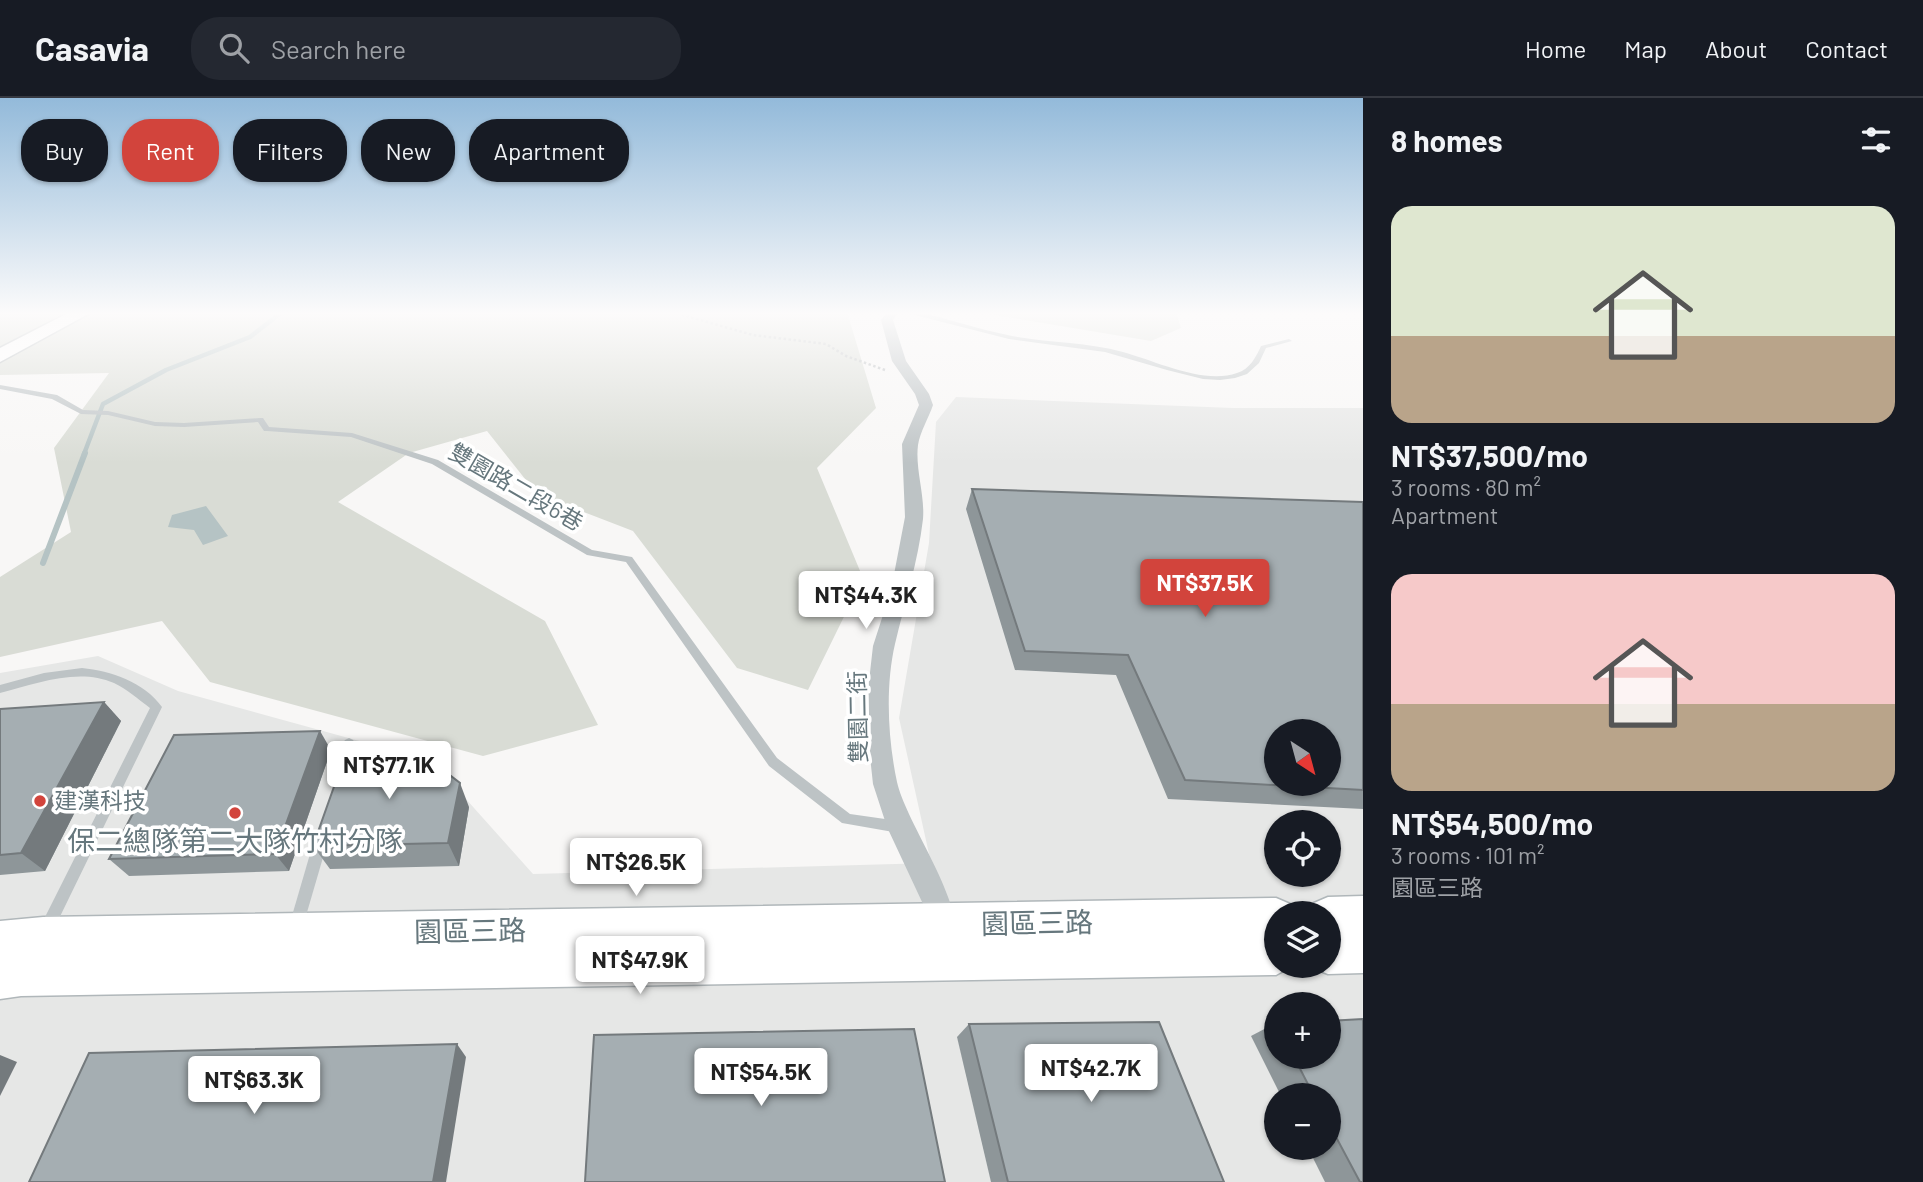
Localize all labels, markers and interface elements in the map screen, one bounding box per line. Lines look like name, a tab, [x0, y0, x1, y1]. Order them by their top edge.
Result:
search box	[191, 17, 681, 80]
text: Casavia	[35, 28, 149, 68]
icon: search	[215, 29, 253, 67]
text: Search here	[271, 33, 406, 64]
text: Home	[1525, 34, 1586, 63]
text: Map	[1624, 34, 1667, 63]
text: About	[1705, 34, 1767, 63]
text: Contact	[1805, 34, 1888, 63]
chip: Buy	[21, 119, 108, 182]
chip: Rent	[122, 119, 219, 182]
chip: Filters	[233, 119, 347, 182]
chip: New	[361, 119, 455, 182]
chip: Apartment	[469, 119, 629, 182]
icon: filters	[1857, 121, 1895, 159]
text: 8 homes	[1391, 122, 1502, 158]
icon: home	[1580, 252, 1706, 378]
street label: 雙園路二段6巷	[445, 437, 588, 536]
text: NT$37,500/mo	[1391, 437, 1588, 473]
text: 3 rooms · 80 m²	[1391, 473, 1541, 501]
text: Apartment	[1391, 501, 1498, 529]
pin: NT$37.5K	[1133, 560, 1277, 619]
text: NT$37.5K	[1156, 568, 1254, 596]
pin: NT$44.3K	[794, 572, 938, 631]
text: NT$44.3K	[815, 580, 917, 608]
icon: home	[1580, 620, 1706, 746]
street label: 雙園二街	[842, 671, 872, 763]
north arrow	[1264, 719, 1340, 796]
map controls	[1264, 719, 1341, 1160]
pin: NT$77.1K	[317, 742, 461, 801]
text: NT$77.1K	[343, 750, 435, 778]
place label: 建漢科技	[54, 786, 146, 814]
marker: 建漢科技	[32, 793, 48, 809]
marker: 保二總隊第二大隊竹村分隊	[227, 805, 243, 821]
text: NT$54,500/mo	[1391, 805, 1593, 841]
button: locate	[1264, 810, 1341, 887]
place label: 保二總隊第二大隊竹村分隊	[67, 823, 403, 857]
pin: NT$26.5K	[564, 838, 708, 898]
text: 3 rooms · 101 m²	[1391, 841, 1544, 869]
text: NT$26.5K	[586, 847, 686, 875]
text: 園區三路	[1391, 873, 1483, 901]
button: layers	[1264, 901, 1341, 978]
street label: 園區三路	[981, 904, 1093, 940]
street label: 園區三路	[414, 912, 526, 948]
pin: NT$47.9K	[568, 936, 712, 996]
text: NT$47.9K	[592, 945, 688, 973]
button: +	[1264, 992, 1341, 1069]
pin: NT$42.7K	[1019, 1044, 1163, 1104]
pin: NT$54.5K	[689, 1048, 833, 1108]
text: NT$42.7K	[1041, 1053, 1141, 1081]
pin: NT$63.3K	[182, 1056, 326, 1116]
text: NT$54.5K	[710, 1057, 812, 1085]
text: NT$63.3K	[204, 1065, 304, 1093]
button: −	[1264, 1083, 1341, 1160]

